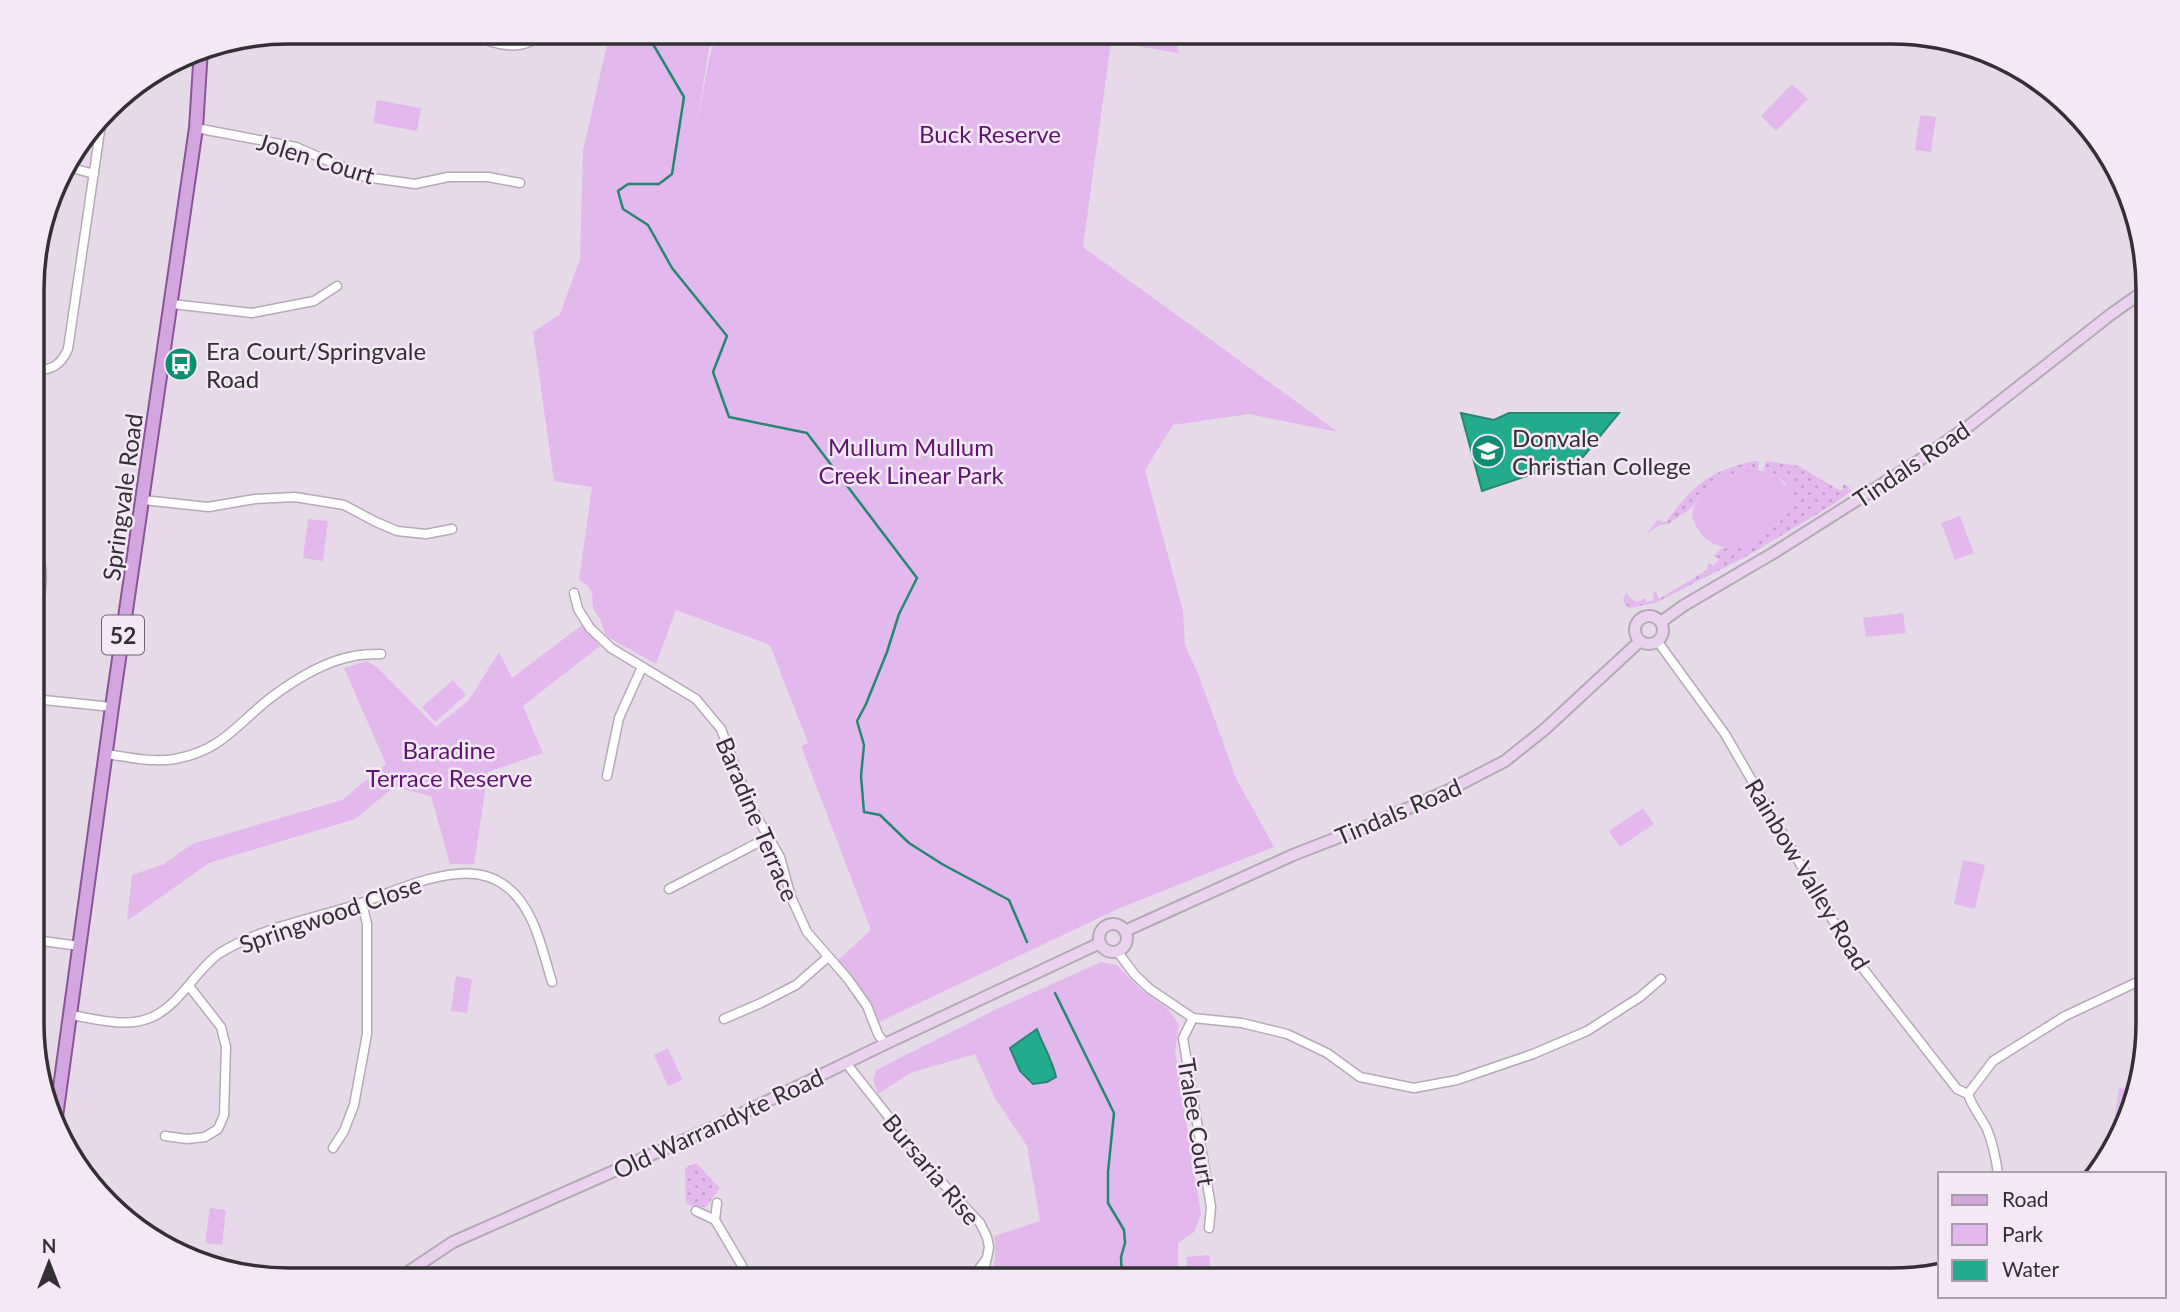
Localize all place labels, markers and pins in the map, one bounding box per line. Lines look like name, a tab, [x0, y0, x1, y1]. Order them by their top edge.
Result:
place label: Era Court/Springvale Road	[206, 336, 426, 393]
bus stop icon: Era Court/Springvale Road	[162, 345, 200, 383]
place label: Donvale Christian College	[1512, 423, 1691, 480]
school or university icon: Donvale Christian College	[1469, 432, 1507, 470]

